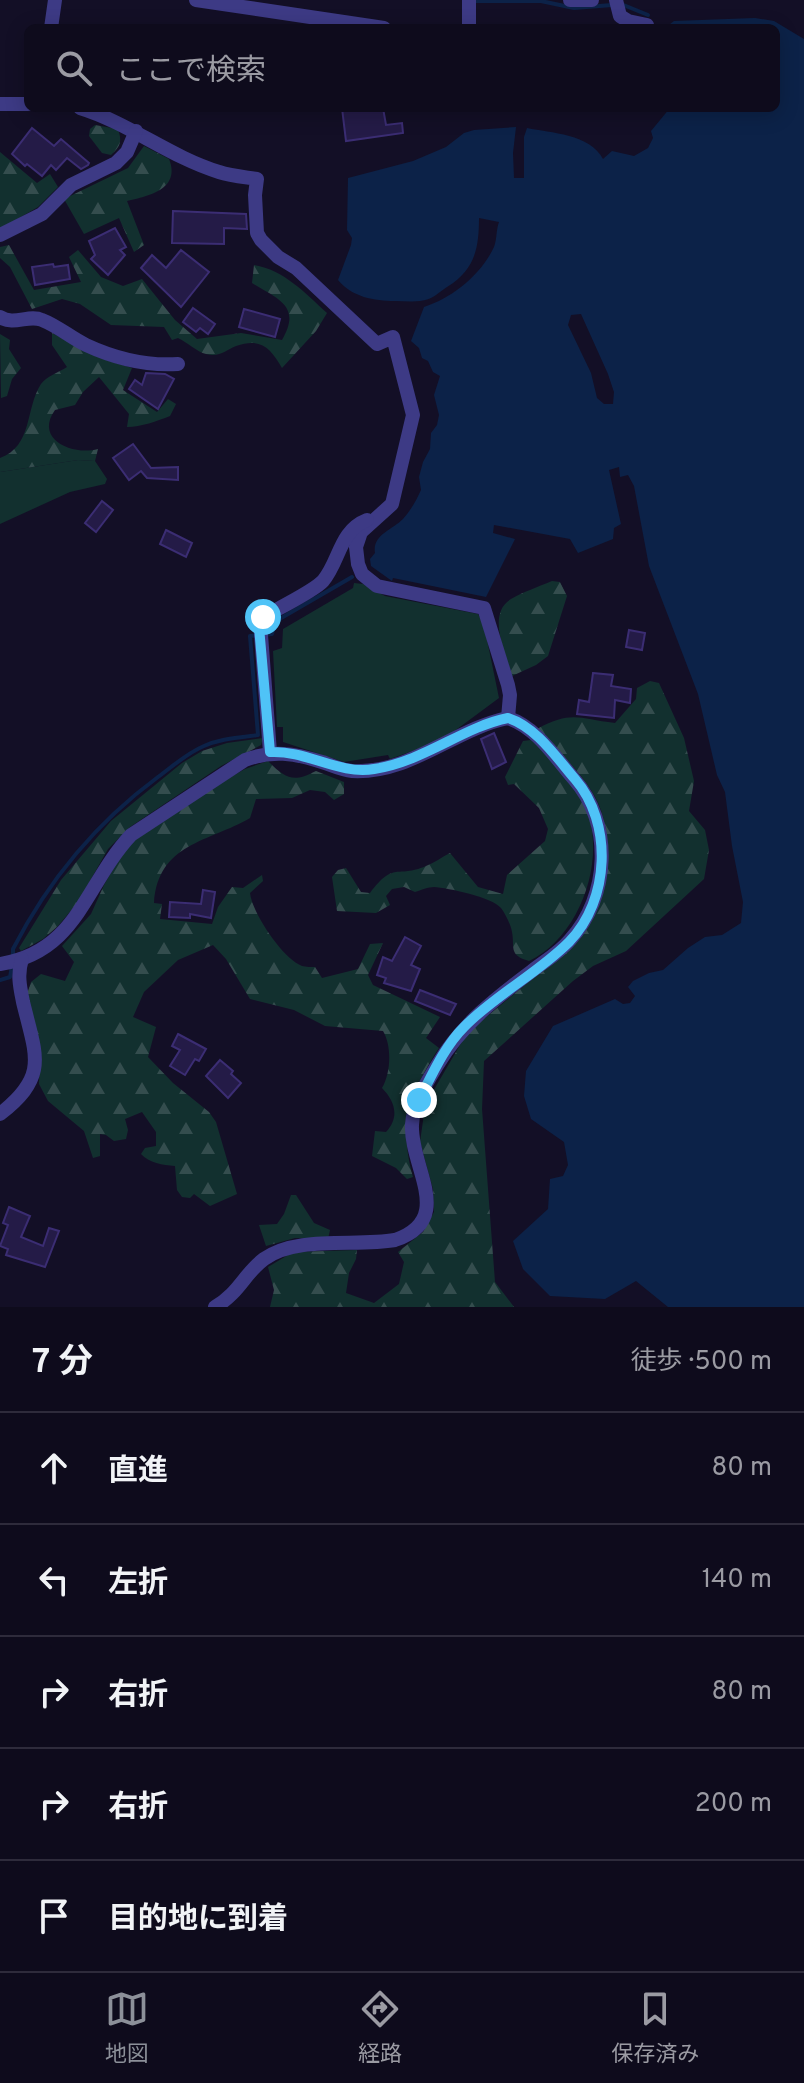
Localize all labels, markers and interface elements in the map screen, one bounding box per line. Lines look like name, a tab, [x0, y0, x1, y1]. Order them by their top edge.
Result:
search box	[24, 24, 780, 112]
icon: search	[52, 46, 96, 90]
text: ここで検索	[116, 54, 266, 91]
route start	[245, 599, 281, 635]
route end	[401, 1082, 437, 1118]
text: 7 分	[32, 1342, 93, 1385]
text: 徒歩 · 500 m	[630, 1346, 772, 1379]
icon: ahead	[32, 1446, 76, 1490]
text: 80 m	[712, 1452, 772, 1485]
text: 直進	[108, 1454, 168, 1491]
icon: left	[32, 1558, 76, 1602]
text: 140 m	[702, 1564, 772, 1597]
text: 左折	[108, 1566, 168, 1603]
icon: right	[32, 1670, 76, 1714]
text: 80 m	[712, 1676, 772, 1709]
text: 右折	[108, 1678, 168, 1715]
icon: right	[32, 1782, 76, 1826]
text: 200 m	[695, 1788, 772, 1821]
text: 右折	[108, 1790, 168, 1827]
icon: arrive	[32, 1894, 76, 1938]
text: 目的地に到着	[108, 1902, 288, 1939]
tab: 地図	[105, 1987, 149, 2069]
tab: 経路	[358, 1987, 402, 2069]
tab: 保存済み	[611, 1987, 699, 2069]

